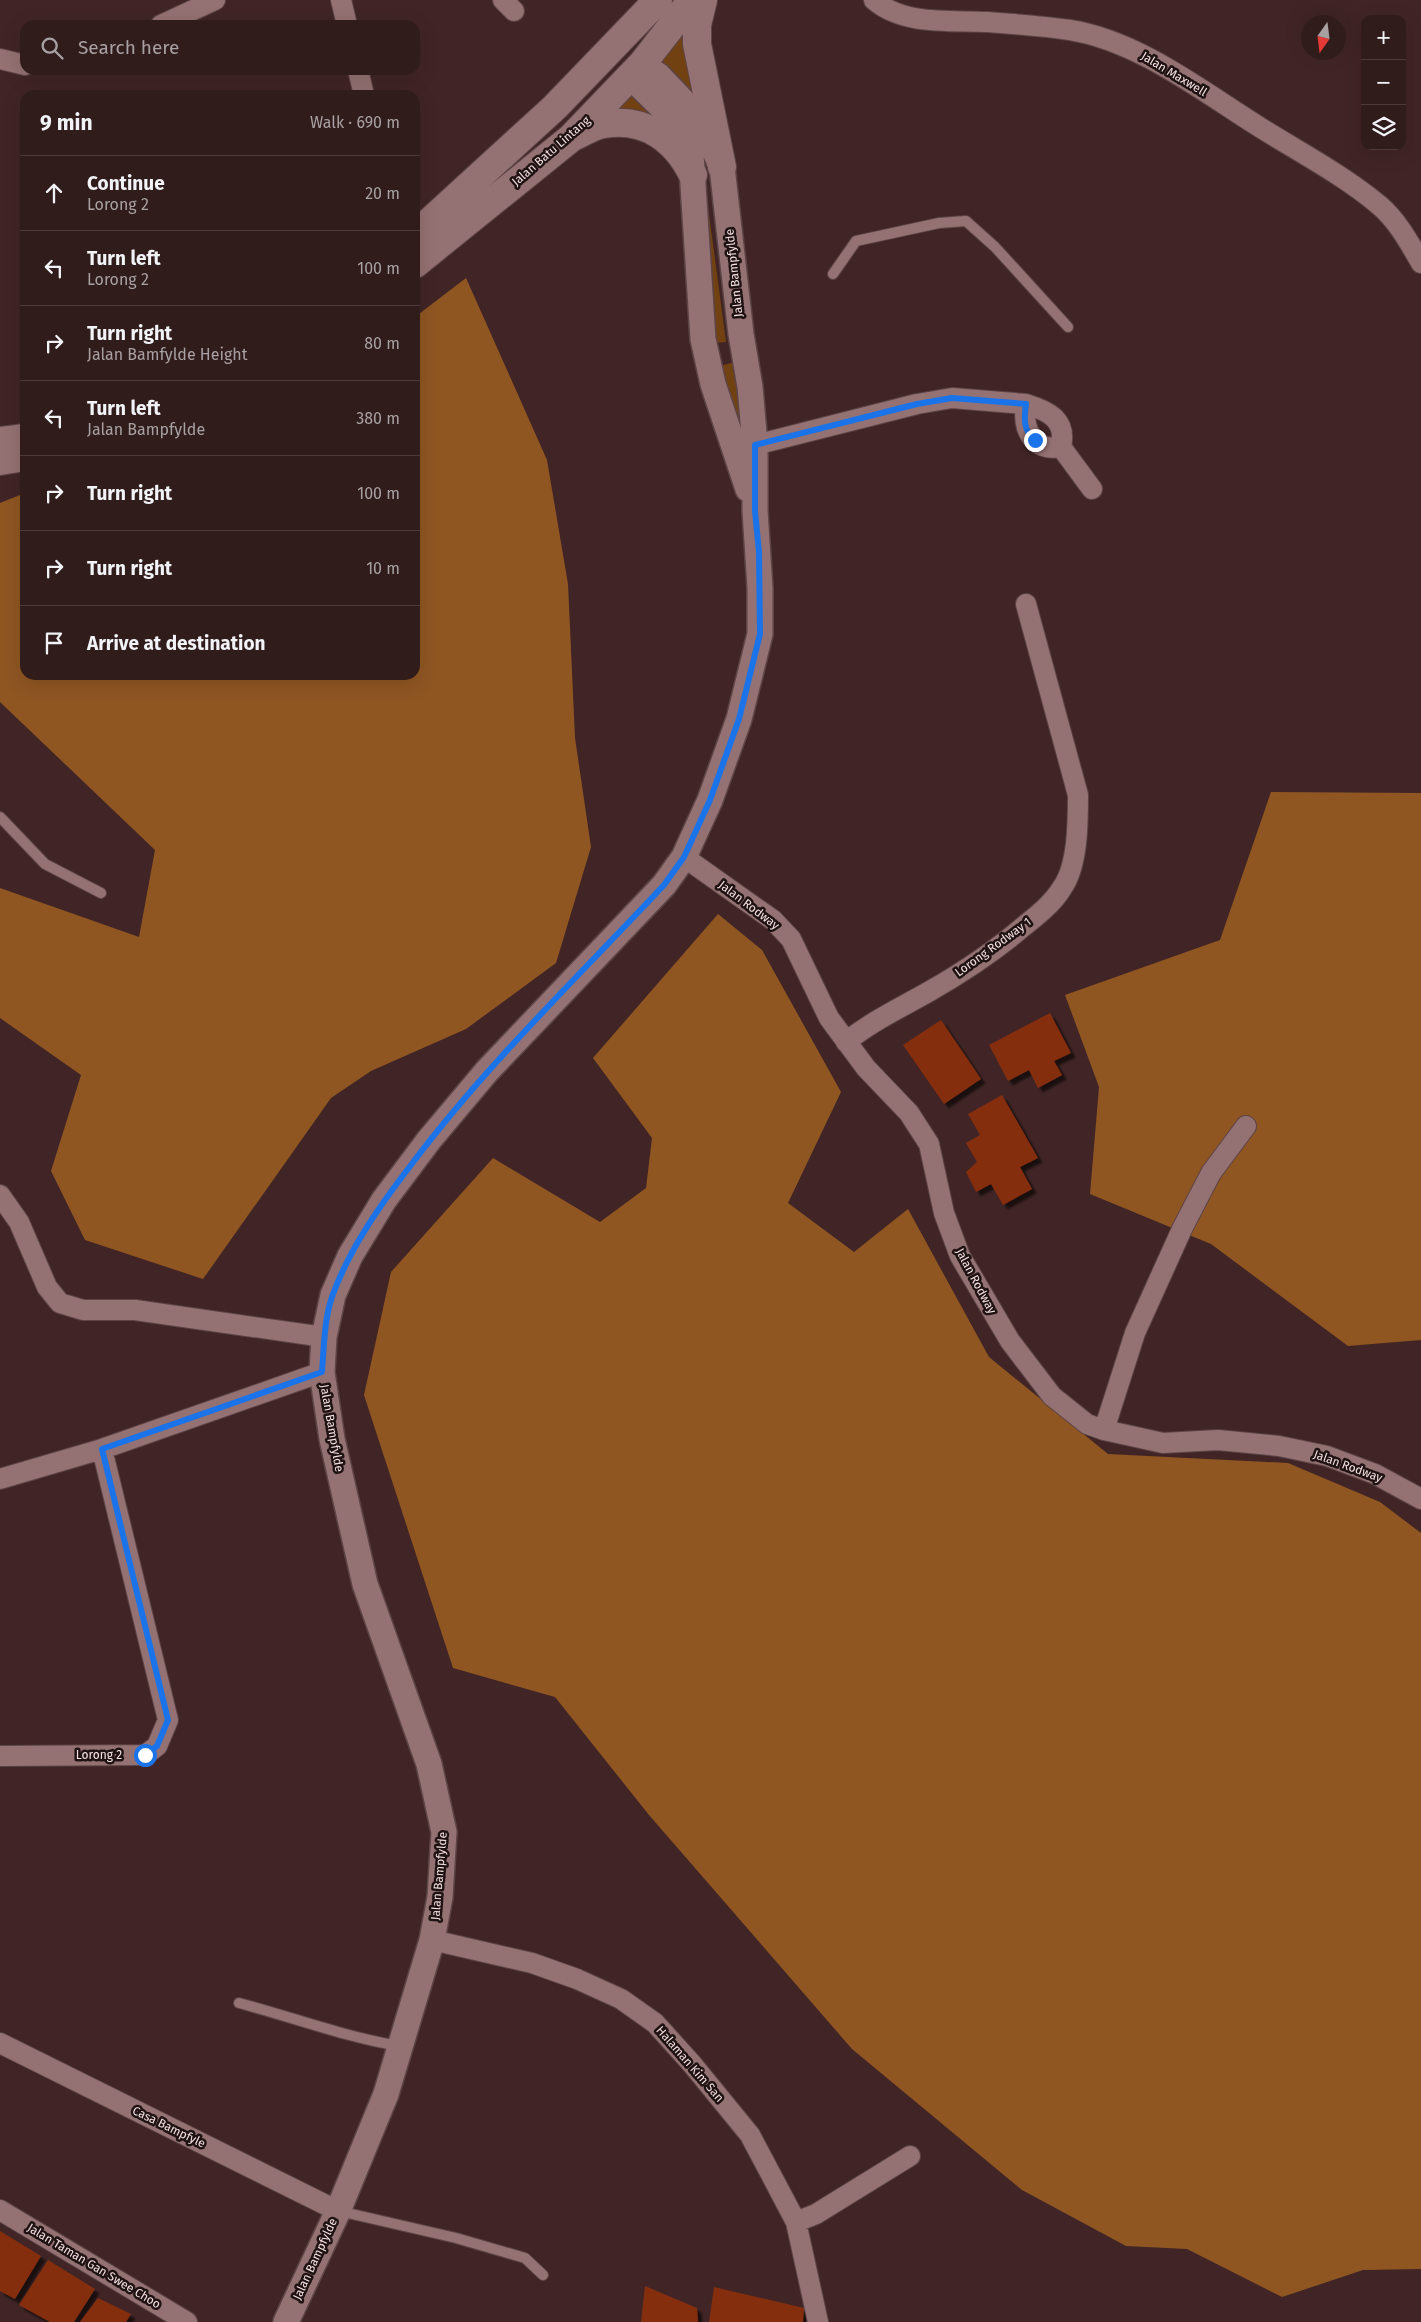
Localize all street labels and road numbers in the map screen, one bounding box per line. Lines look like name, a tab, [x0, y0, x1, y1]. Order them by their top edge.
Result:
street label: Jalan Maxwell	[1139, 49, 1210, 99]
street label: Jalan Batu Lintang	[509, 113, 594, 189]
street label: Jalan Bampfylde	[722, 228, 746, 318]
street label: Jalan Rodway	[716, 878, 782, 932]
street label: Lorong Rodway 1	[952, 915, 1034, 979]
street label: Jalan Rodway	[953, 1246, 999, 1316]
street label: Jalan Bampfylde	[317, 1383, 347, 1473]
street label: Jalan Rodway	[1312, 1447, 1384, 1485]
street label: Lorong 2	[76, 1748, 122, 1762]
street label: Jalan Bampfylde	[428, 1831, 450, 1921]
street label: Halaman Kim San	[653, 2023, 727, 2105]
street label: Casa Bampfyle	[130, 2103, 208, 2151]
street label: Jalan Bampfylde	[290, 2216, 340, 2302]
street label: Jalan Taman Gan Swee Choo	[25, 2221, 163, 2311]

